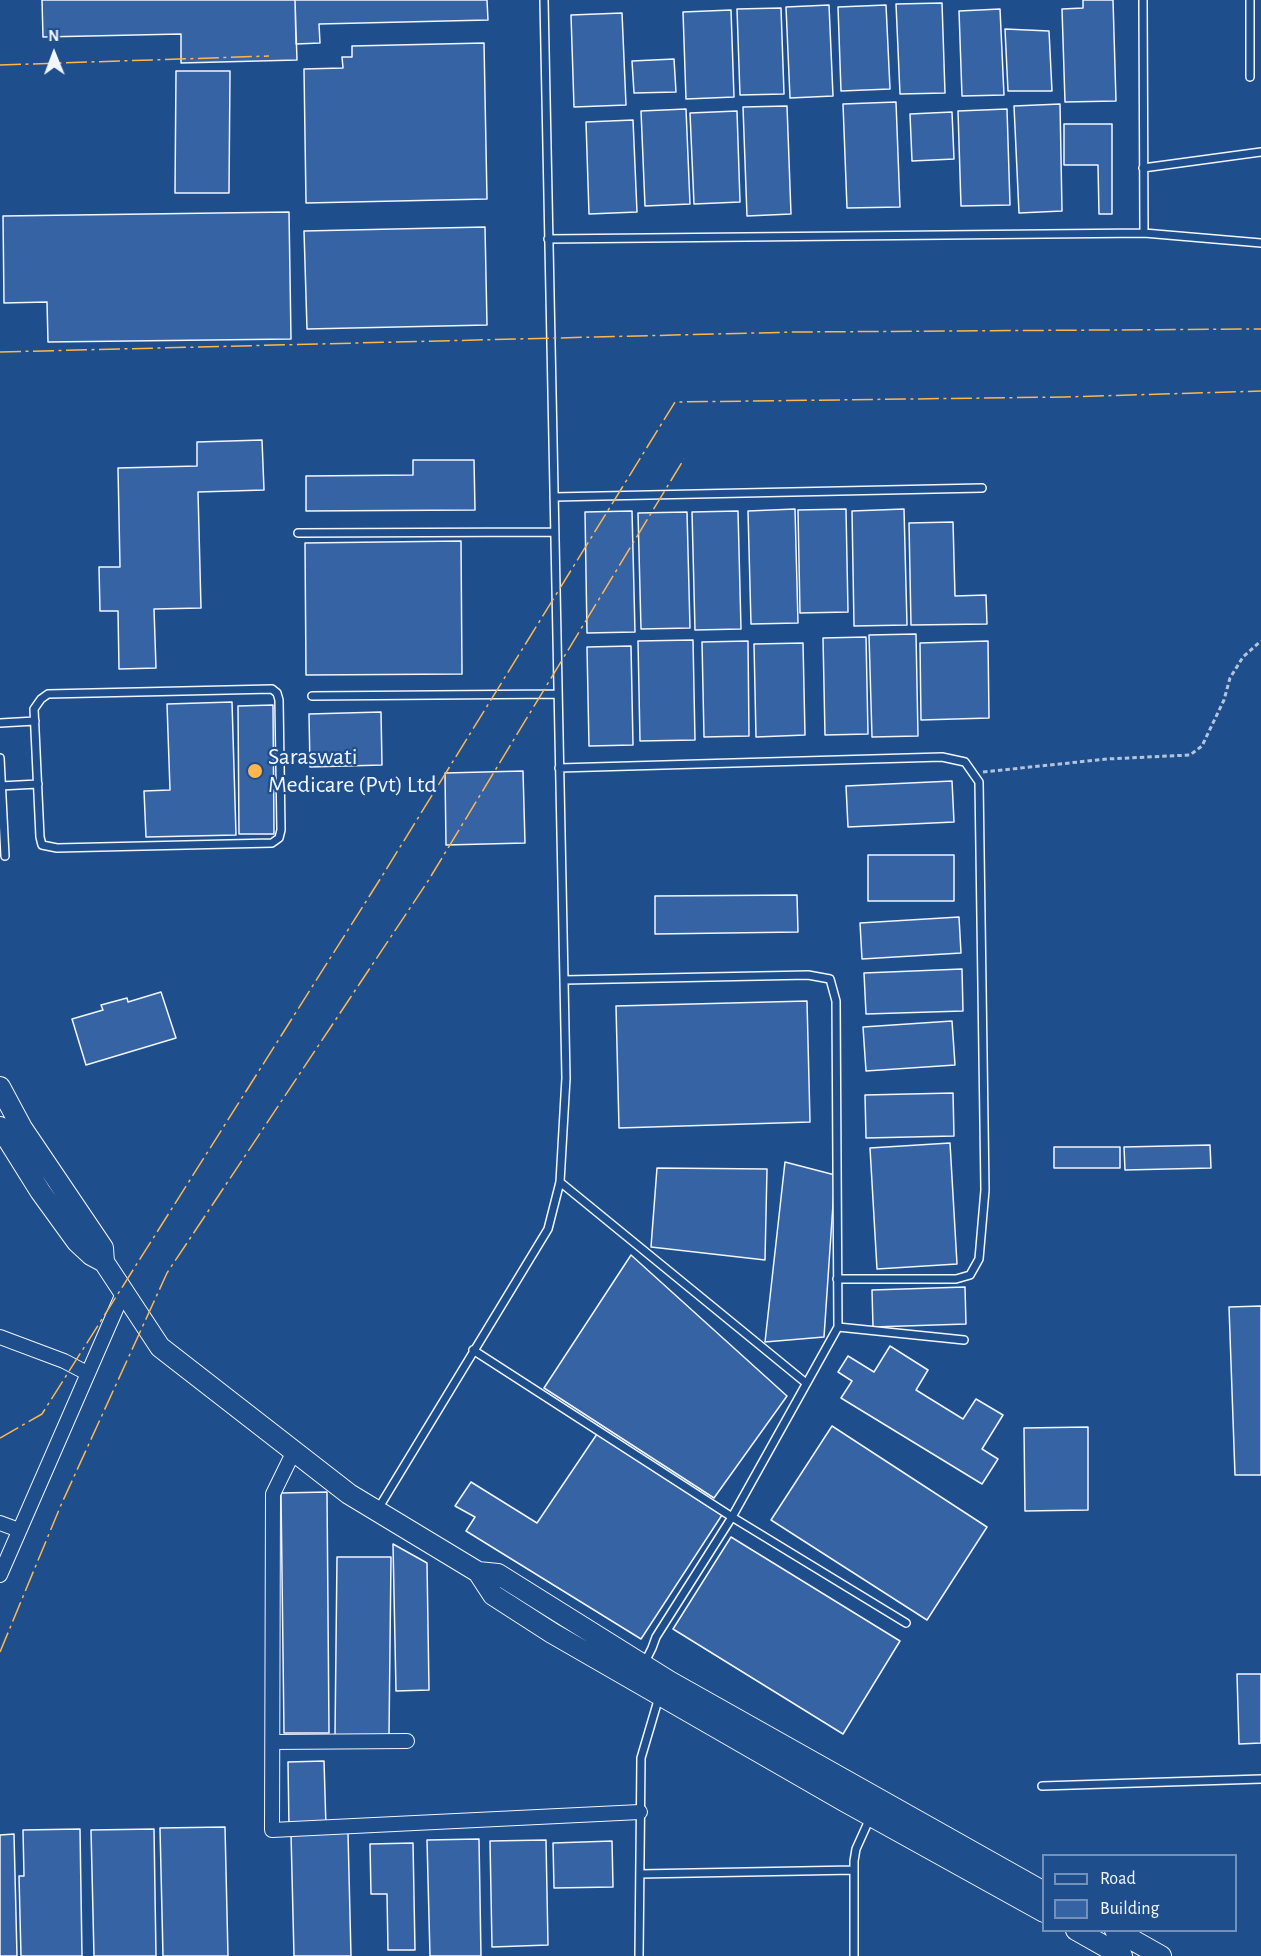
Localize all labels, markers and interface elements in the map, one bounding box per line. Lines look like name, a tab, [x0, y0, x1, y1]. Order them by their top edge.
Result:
north arrow	[24, 24, 84, 84]
text: N	[48, 28, 59, 44]
place label: Saraswati Medicare (Pvt) Ltd	[268, 743, 437, 799]
marker: Saraswati Medicare (Pvt) Ltd	[246, 762, 264, 780]
legend	[1042, 1854, 1237, 1932]
text: Road	[1100, 1870, 1136, 1888]
text: Building	[1100, 1900, 1159, 1918]

